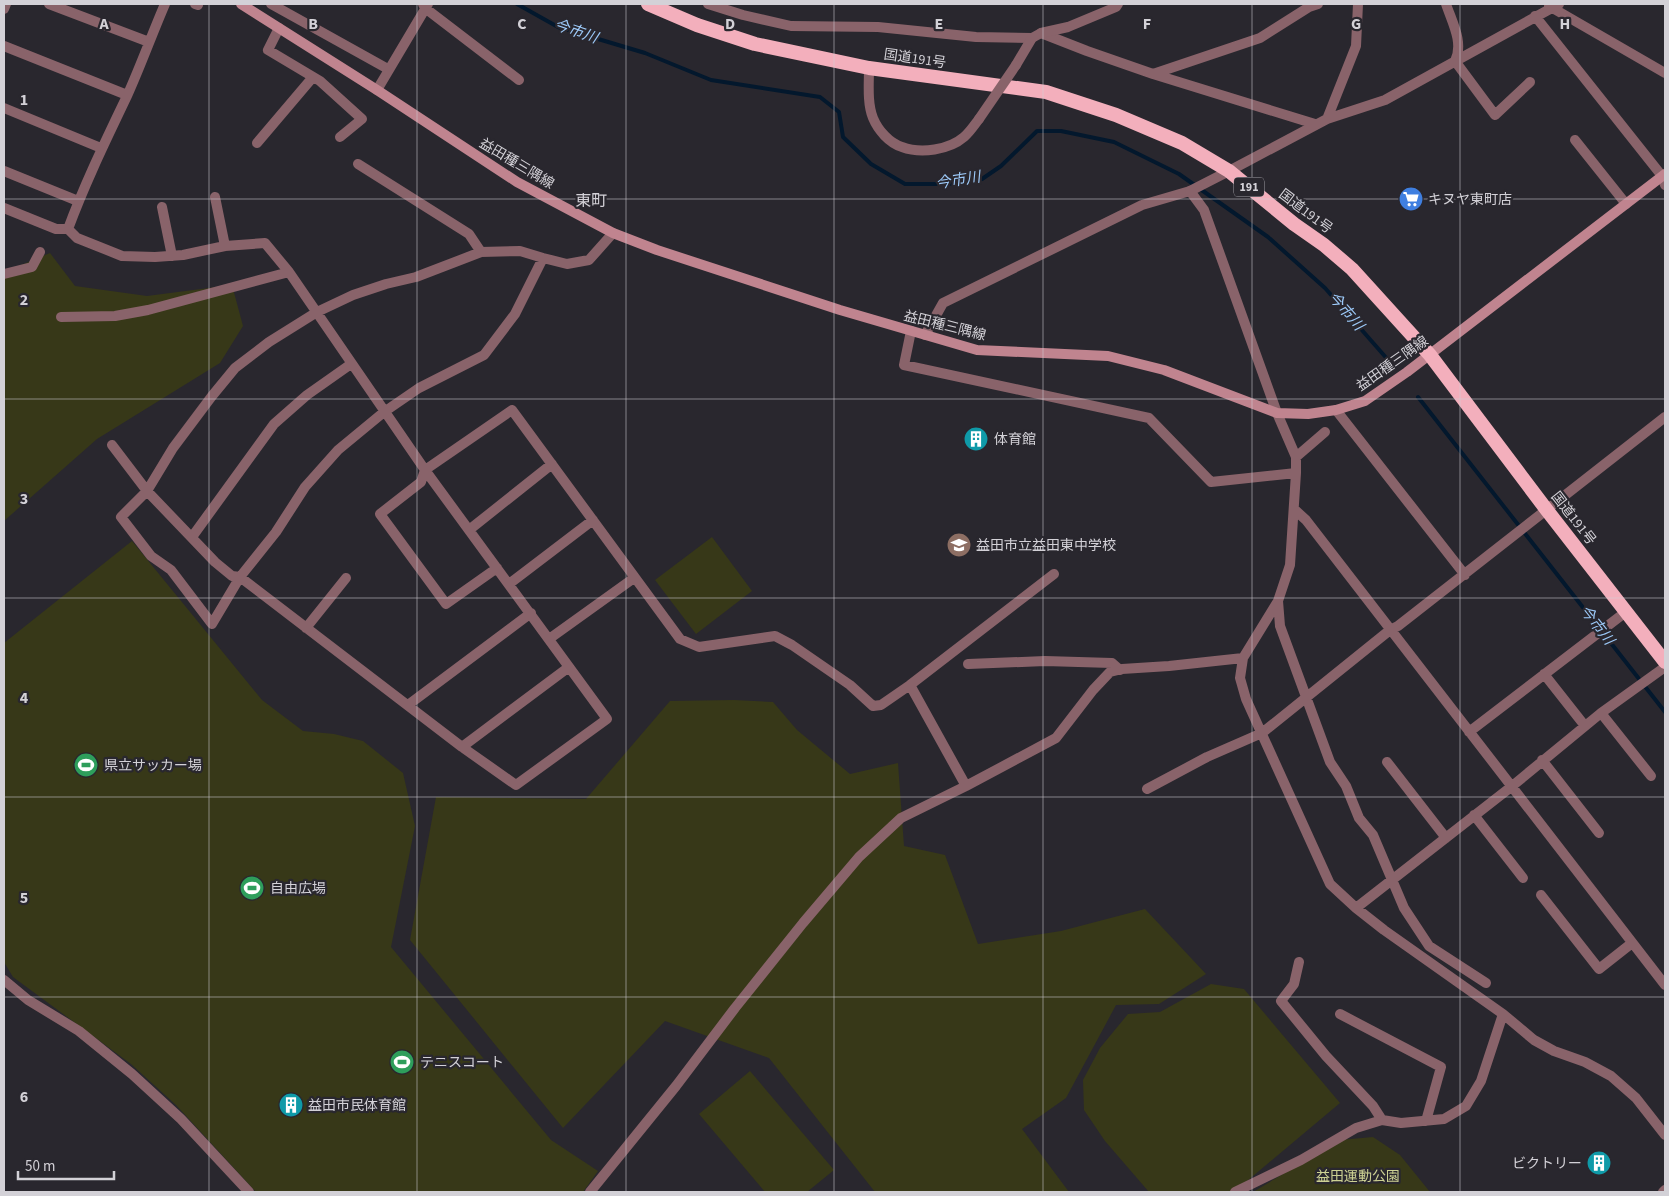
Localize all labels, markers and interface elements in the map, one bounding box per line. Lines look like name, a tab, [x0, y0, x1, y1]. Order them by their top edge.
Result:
text: A	[98, 13, 109, 35]
text: B	[308, 13, 318, 35]
text: C	[517, 13, 527, 35]
text: D	[725, 13, 735, 35]
text: E	[935, 13, 943, 35]
text: F	[1143, 13, 1151, 35]
text: G	[1351, 13, 1361, 35]
text: H	[1560, 13, 1570, 35]
water label: 今市川	[551, 14, 602, 49]
street label: 国道191号	[882, 45, 947, 73]
text: 1	[20, 89, 28, 111]
street label: 益田種三隅線	[475, 134, 558, 194]
water label: 今市川	[934, 166, 984, 194]
road number: 191	[1234, 178, 1264, 196]
street label: 国道191号	[1274, 185, 1337, 239]
supermarket icon: キヌヤ東町店	[1398, 186, 1424, 212]
district label: 東町	[575, 190, 607, 212]
place label: キヌヤ東町店	[1428, 190, 1512, 210]
water label: 今市川	[1323, 287, 1370, 337]
text: 2	[20, 289, 28, 311]
street label: 益田種三隅線	[902, 306, 988, 346]
street label: 益田種三隅線	[1352, 332, 1433, 396]
building icon: 体育館	[963, 426, 989, 452]
place label: 体育館	[994, 430, 1036, 450]
text: 3	[20, 488, 28, 510]
street label: 国道191号	[1546, 488, 1600, 550]
school or university icon: 益田市立益田東中学校	[946, 532, 972, 558]
place label: 益田市立益田東中学校	[976, 536, 1116, 556]
water label: 今市川	[1574, 601, 1620, 651]
text: 4	[20, 687, 29, 709]
sports icon: 県立サッカー場	[73, 752, 99, 778]
place label: 県立サッカー場	[104, 756, 202, 776]
sports icon: 自由広場	[239, 875, 265, 901]
place label: 自由広場	[270, 879, 326, 899]
text: 5	[20, 887, 28, 909]
sports icon: テニスコート	[389, 1049, 415, 1075]
place label: テニスコート	[420, 1053, 504, 1073]
text: 6	[20, 1086, 28, 1108]
building icon: 益田市民体育館	[278, 1092, 304, 1118]
place label: 益田市民体育館	[308, 1096, 406, 1116]
scale bar	[18, 1148, 114, 1180]
building icon: ビクトリー	[1586, 1150, 1612, 1176]
place label: ビクトリー	[1512, 1154, 1582, 1174]
text: 50 m	[25, 1156, 55, 1177]
park label: 益田運動公園	[1316, 1167, 1400, 1187]

